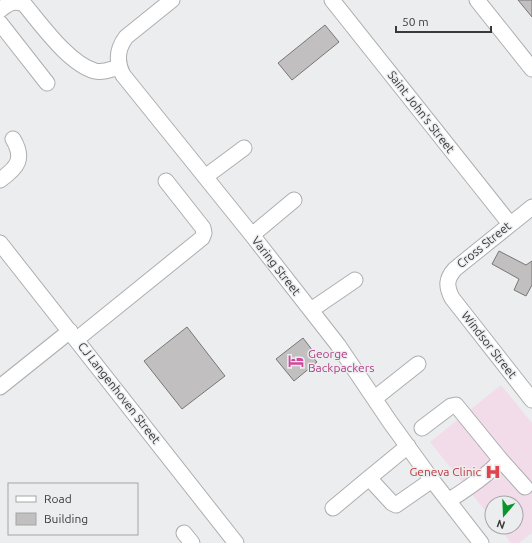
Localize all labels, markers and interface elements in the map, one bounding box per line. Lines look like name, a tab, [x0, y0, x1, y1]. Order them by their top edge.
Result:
scale bar	[396, 8, 491, 34]
text: 50 m	[402, 15, 429, 28]
street label: Saint John's Street	[385, 68, 458, 155]
street label: Cross Street	[454, 219, 513, 270]
street label: Varing Street	[249, 234, 304, 298]
street label: Windsor Street	[459, 309, 520, 381]
street label: CJ Langenhoven Street	[76, 339, 163, 446]
place label: George Backpackers	[308, 347, 374, 374]
hotel icon: George Backpackers	[287, 352, 305, 370]
hospital icon: Geneva Clinic	[484, 463, 502, 481]
place label: Geneva Clinic	[409, 465, 481, 478]
legend	[8, 483, 138, 535]
text: Road	[44, 492, 72, 505]
north arrow	[484, 495, 524, 535]
text: Building	[44, 512, 88, 525]
text: N	[495, 517, 507, 531]

